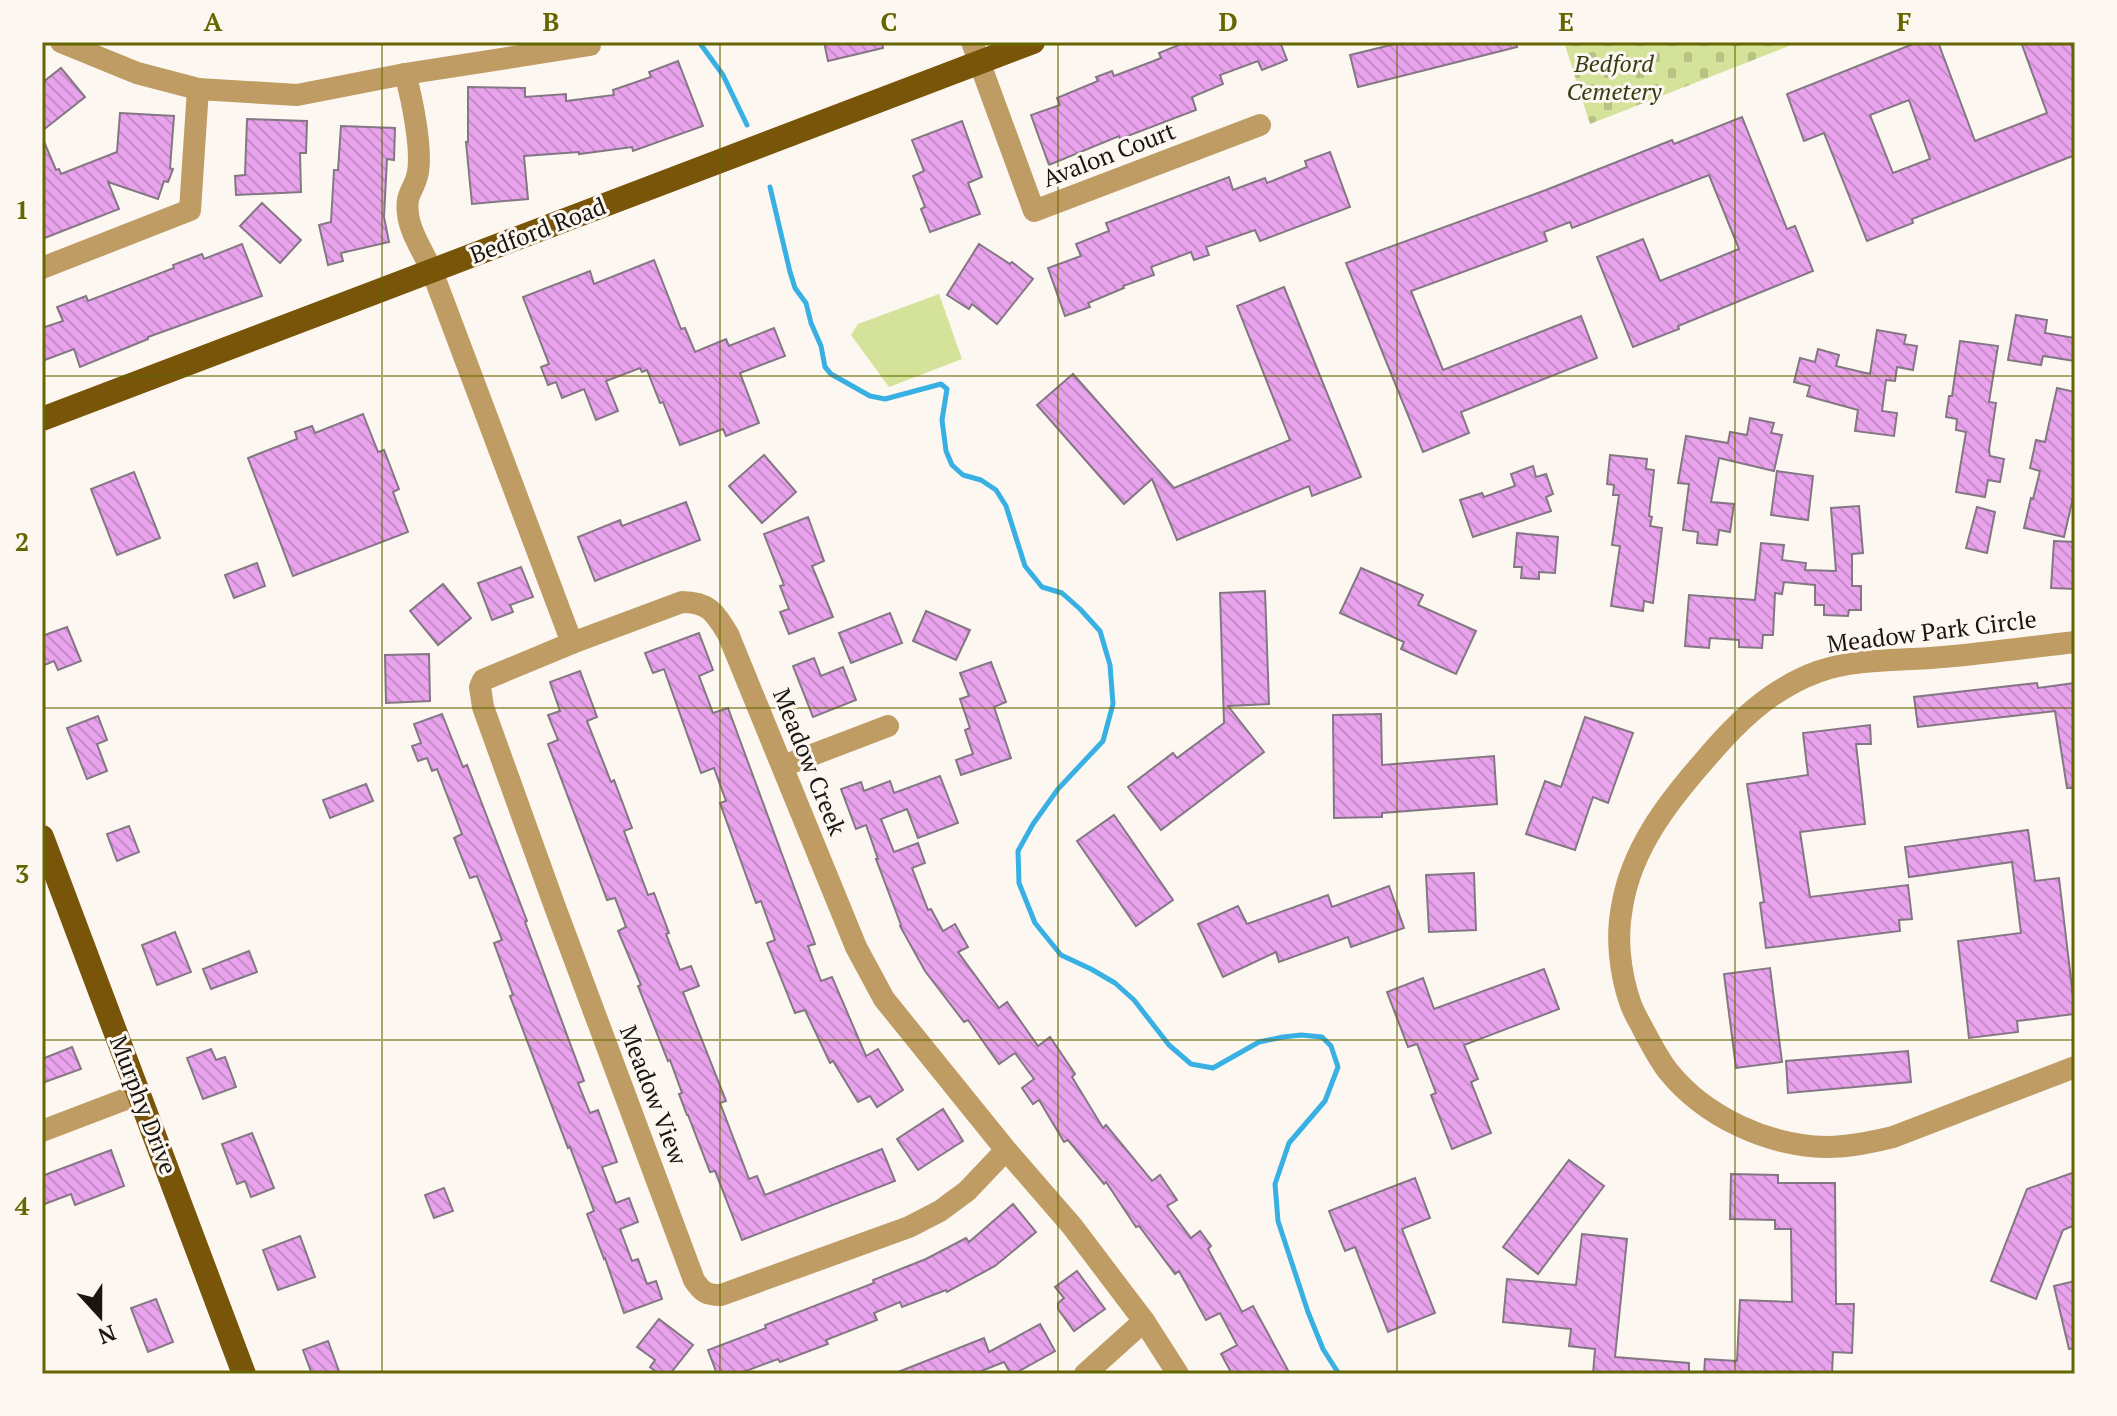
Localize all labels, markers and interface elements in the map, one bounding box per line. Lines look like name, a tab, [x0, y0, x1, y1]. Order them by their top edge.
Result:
text: A	[204, 4, 223, 38]
text: B	[543, 4, 559, 38]
text: C	[881, 4, 897, 38]
text: D	[1218, 4, 1238, 38]
text: E	[1558, 4, 1574, 38]
text: F	[1897, 4, 1912, 38]
park label: Bedford Cemetery	[1567, 47, 1663, 107]
street label: Avalon Court	[1038, 114, 1180, 194]
street label: Bedford Road	[465, 189, 610, 271]
text: 1	[15, 192, 29, 226]
text: 2	[15, 524, 29, 558]
street label: Meadow Park Circle	[1825, 602, 2038, 660]
street label: Meadow Creek	[766, 683, 854, 840]
text: 3	[15, 856, 29, 890]
street label: Meadow View	[613, 1020, 695, 1170]
street label: Murphy Drive	[103, 1030, 185, 1179]
text: 4	[15, 1188, 30, 1222]
north arrow	[60, 1276, 140, 1356]
text: N	[94, 1319, 120, 1352]

